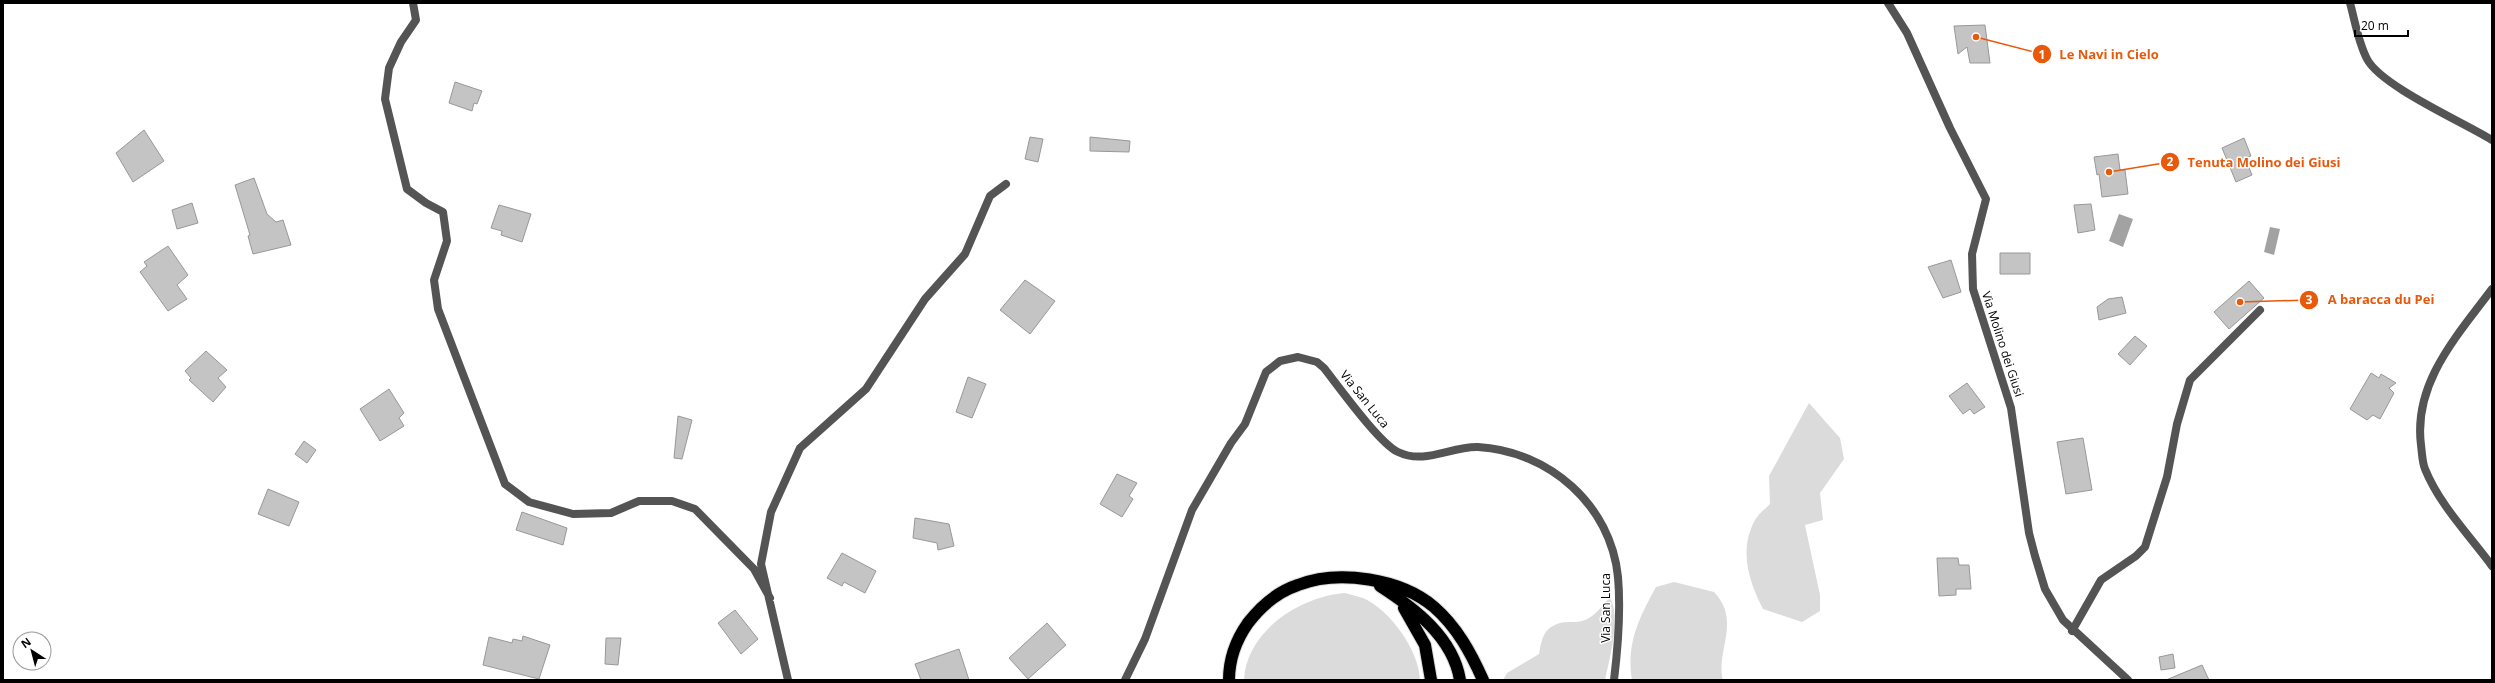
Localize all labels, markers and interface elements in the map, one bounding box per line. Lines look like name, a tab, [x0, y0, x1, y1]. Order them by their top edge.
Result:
scale bar	[2355, 12, 2408, 38]
text: 20 m	[2361, 17, 2389, 34]
callout: Le Navi in Cielo	[2032, 42, 2167, 67]
text: Le Navi in Cielo	[2059, 45, 2159, 63]
text: 1	[2039, 46, 2045, 63]
callout: Tenuta Molino dei Giusi	[2160, 149, 2349, 174]
text: 2	[2167, 153, 2174, 170]
text: Tenuta Molino dei Giusi	[2188, 153, 2341, 171]
callout: A baracca du Pei	[2299, 287, 2442, 312]
street label: Via Molino dei Giusi	[1978, 289, 2028, 399]
text: A baracca du Pei	[2328, 290, 2434, 308]
text: 3	[2306, 291, 2313, 308]
street label: Via San Luca	[1336, 367, 1394, 431]
street label: Via San Luca	[1597, 573, 1614, 643]
north arrow	[12, 631, 52, 671]
text: N	[18, 634, 34, 651]

